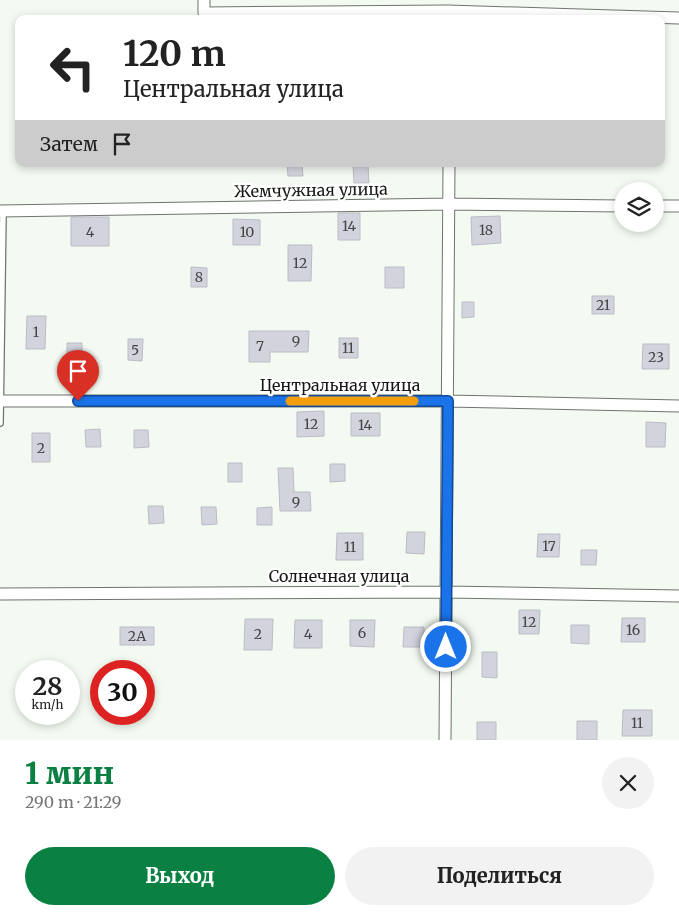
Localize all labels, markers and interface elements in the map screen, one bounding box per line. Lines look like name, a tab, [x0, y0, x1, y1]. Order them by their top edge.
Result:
text: 120 m	[123, 32, 226, 76]
icon: left	[40, 35, 105, 100]
text: Центральная улица	[123, 75, 344, 103]
icon: arrive	[108, 130, 136, 158]
text: Затем	[40, 132, 98, 156]
street label: Жемчужная улица	[234, 179, 388, 201]
map controls	[614, 182, 664, 232]
button: layers	[614, 182, 664, 232]
house number: 14	[342, 217, 356, 235]
house number: 18	[479, 221, 493, 239]
house number: 4	[86, 223, 95, 241]
house number: 10	[240, 223, 254, 241]
house number: 12	[293, 254, 307, 272]
house number: 8	[195, 268, 203, 286]
house number: 21	[596, 296, 610, 314]
house number: 1	[33, 323, 39, 341]
house number: 9	[292, 332, 300, 350]
house number: 7	[256, 337, 264, 355]
house number: 11	[342, 339, 354, 357]
house number: 5	[131, 341, 139, 359]
house number: 23	[648, 348, 664, 366]
pin	[57, 350, 99, 401]
icon: arrive	[64, 357, 92, 385]
street label: Центральная улица	[260, 375, 421, 395]
house number: 12	[304, 415, 318, 433]
house number: 14	[358, 416, 372, 434]
house number: 2	[37, 439, 45, 457]
house number: 9	[292, 493, 300, 511]
house number: 17	[542, 537, 556, 555]
house number: 11	[344, 538, 356, 556]
street label: Солнечная улица	[269, 566, 410, 586]
house number: 12	[522, 613, 536, 631]
position arrow	[419, 620, 471, 672]
house number: 16	[626, 621, 640, 639]
house number: 6	[358, 624, 366, 642]
house number: 2	[254, 625, 262, 643]
house number: 4	[304, 625, 313, 643]
house number: 2А	[128, 627, 146, 645]
speed limit sign: 30	[90, 660, 155, 725]
text: 28	[32, 670, 63, 702]
text: km/h	[32, 697, 63, 712]
house number: 11	[631, 714, 643, 732]
text: 1 мин	[25, 754, 114, 792]
button: close	[602, 757, 654, 809]
text: 290 m · 21:29	[25, 792, 122, 812]
button: Выход	[25, 847, 335, 905]
button: Поделиться	[345, 847, 654, 905]

